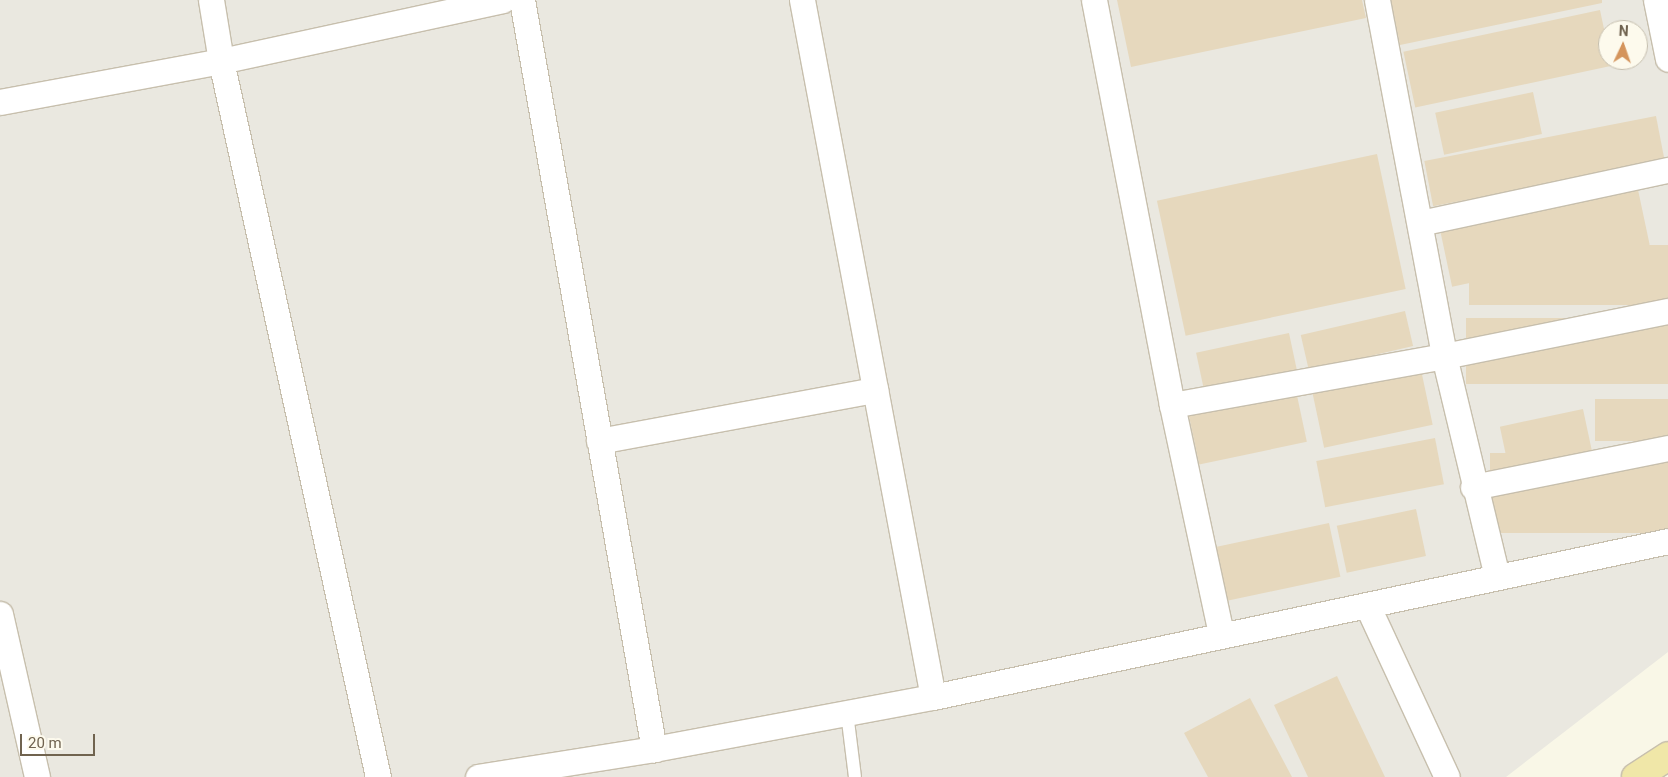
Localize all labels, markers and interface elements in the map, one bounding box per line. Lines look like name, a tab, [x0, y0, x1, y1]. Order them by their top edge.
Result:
north arrow	[1598, 20, 1648, 70]
text: N	[1618, 23, 1629, 39]
scale bar	[22, 724, 98, 756]
text: 20 m	[28, 734, 62, 752]

